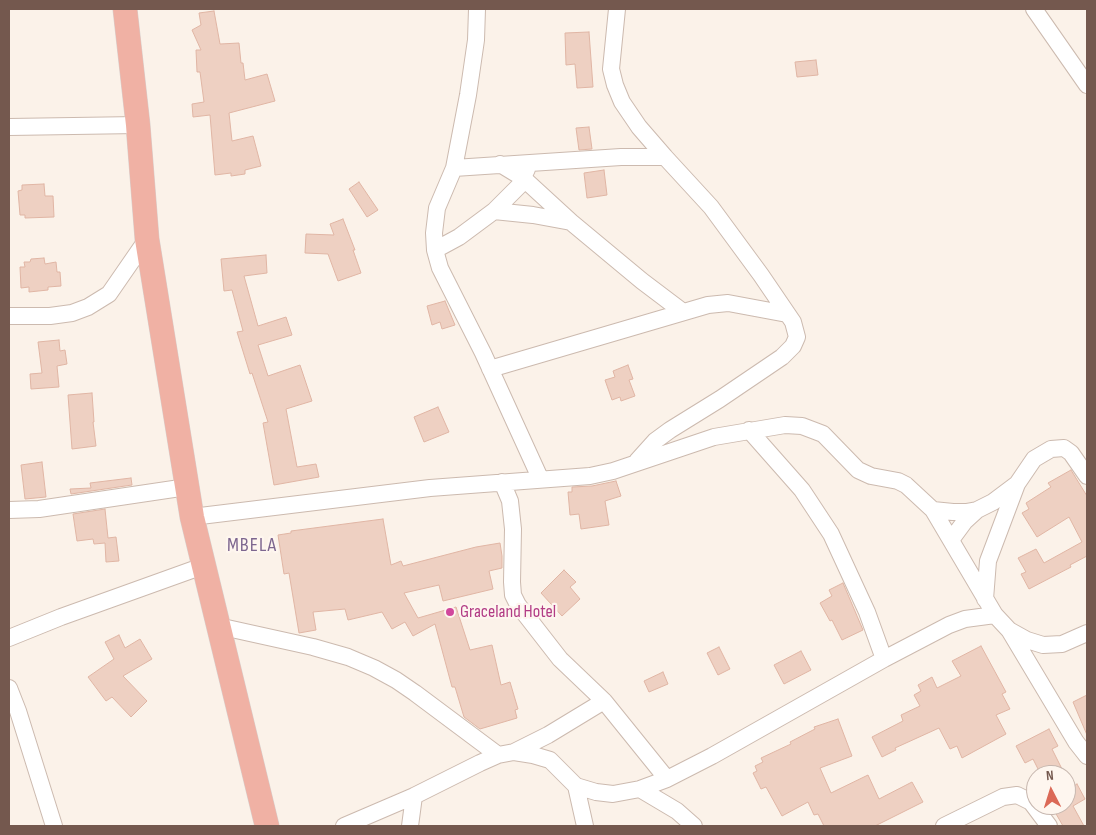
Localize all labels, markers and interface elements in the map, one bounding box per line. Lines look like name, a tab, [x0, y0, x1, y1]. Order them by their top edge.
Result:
district label: MBELA	[226, 534, 278, 558]
place label: Graceland Hotel	[460, 601, 556, 623]
marker: Graceland Hotel	[444, 606, 456, 618]
north arrow	[1026, 765, 1076, 815]
text: N	[1045, 767, 1054, 784]

